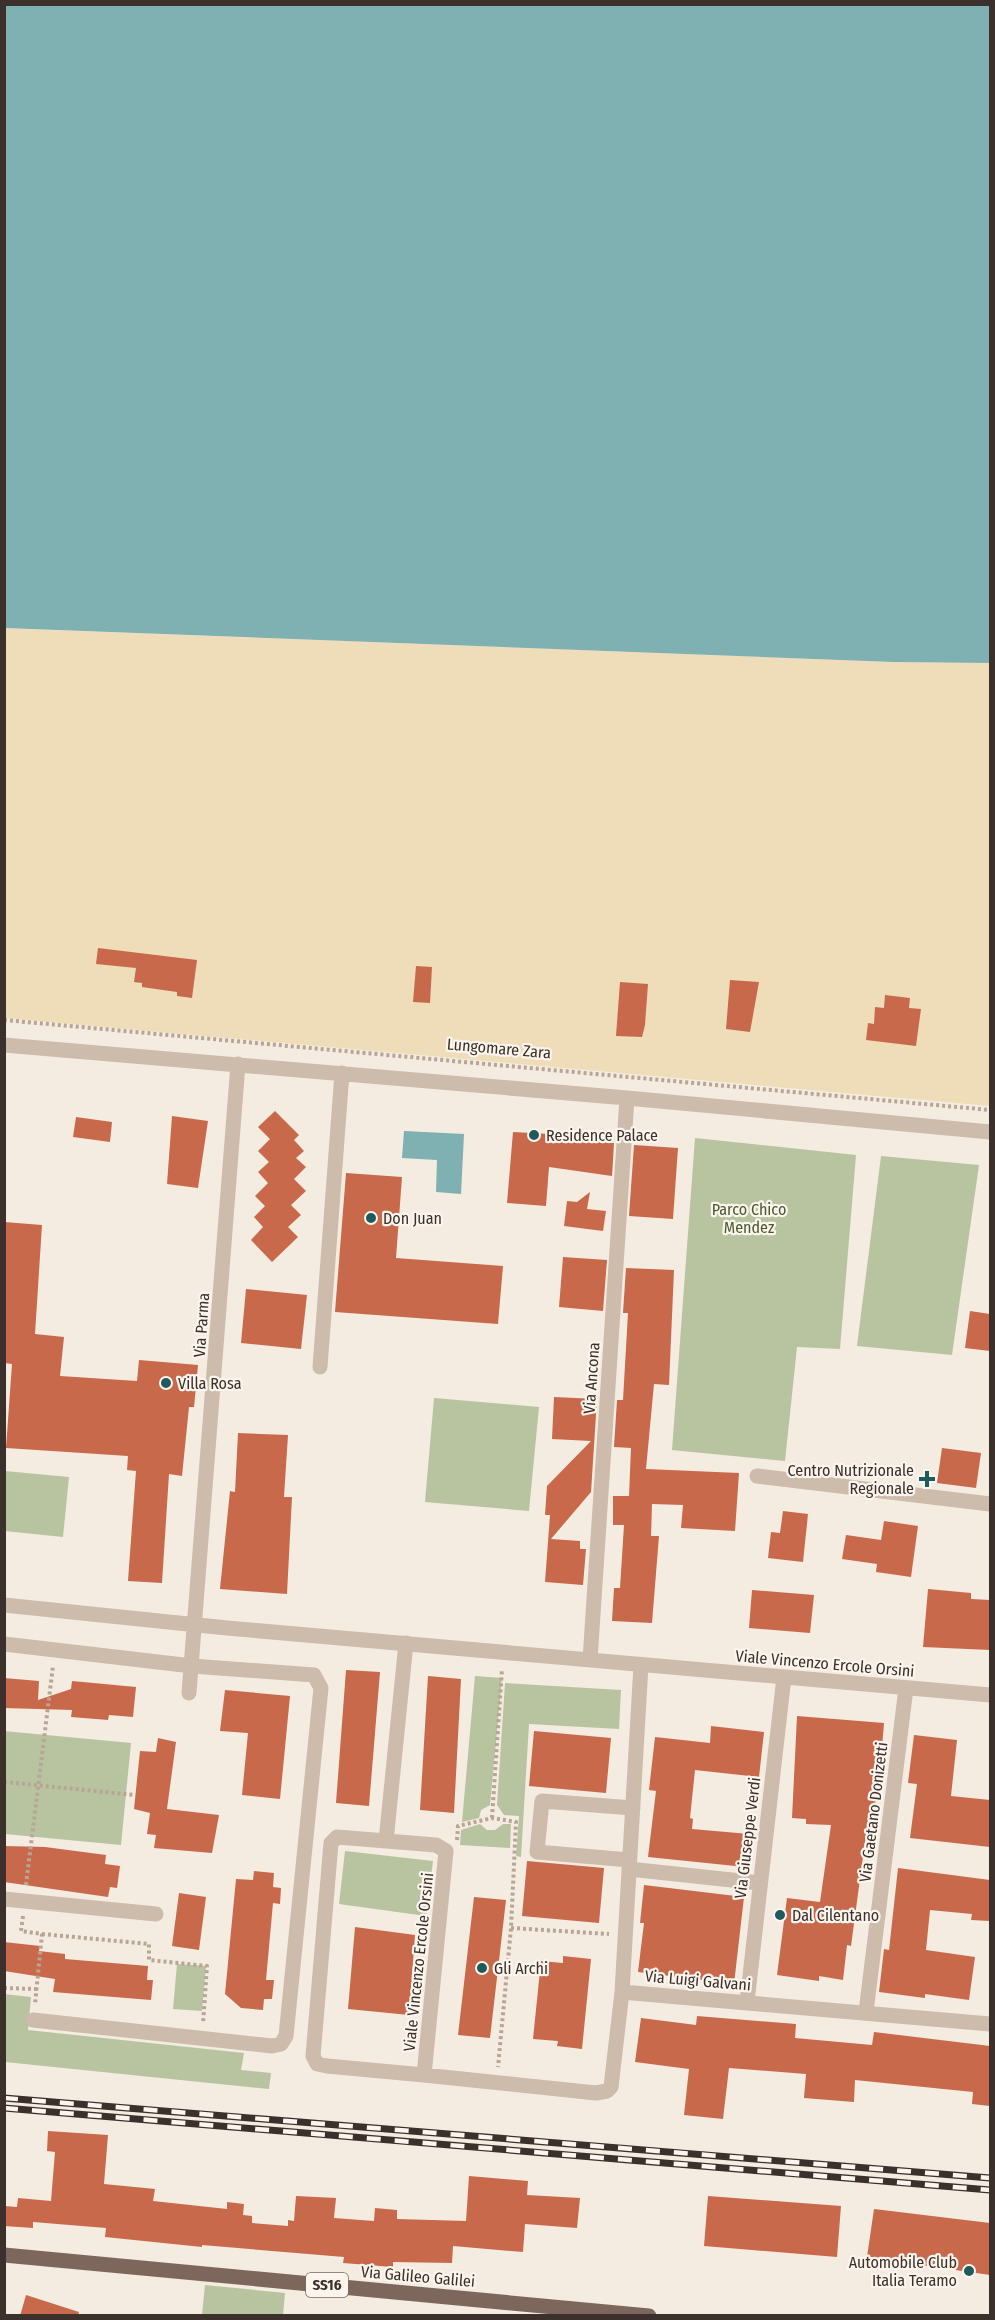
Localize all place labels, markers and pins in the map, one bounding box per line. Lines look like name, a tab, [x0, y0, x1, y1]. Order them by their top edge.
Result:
place label: Residence Palace	[546, 1126, 658, 1145]
marker: Residence Palace	[527, 1128, 541, 1142]
place label: Don Juan	[383, 1209, 442, 1228]
marker: Don Juan	[364, 1211, 378, 1225]
place label: Villa Rosa	[178, 1374, 242, 1393]
marker: Villa Rosa	[159, 1376, 173, 1390]
place label: Centro Nutrizionale Regionale	[787, 1461, 914, 1498]
marker: Centro Nutrizionale Regionale	[918, 1470, 936, 1488]
place label: Dal Cilentano	[792, 1906, 879, 1925]
marker: Dal Cilentano	[773, 1908, 787, 1922]
place label: Gli Archi	[494, 1959, 548, 1978]
marker: Gli Archi	[475, 1961, 489, 1975]
place label: Automobile Club Italia Teramo	[849, 2253, 957, 2290]
marker: Automobile Club Italia Teramo	[962, 2264, 976, 2278]

